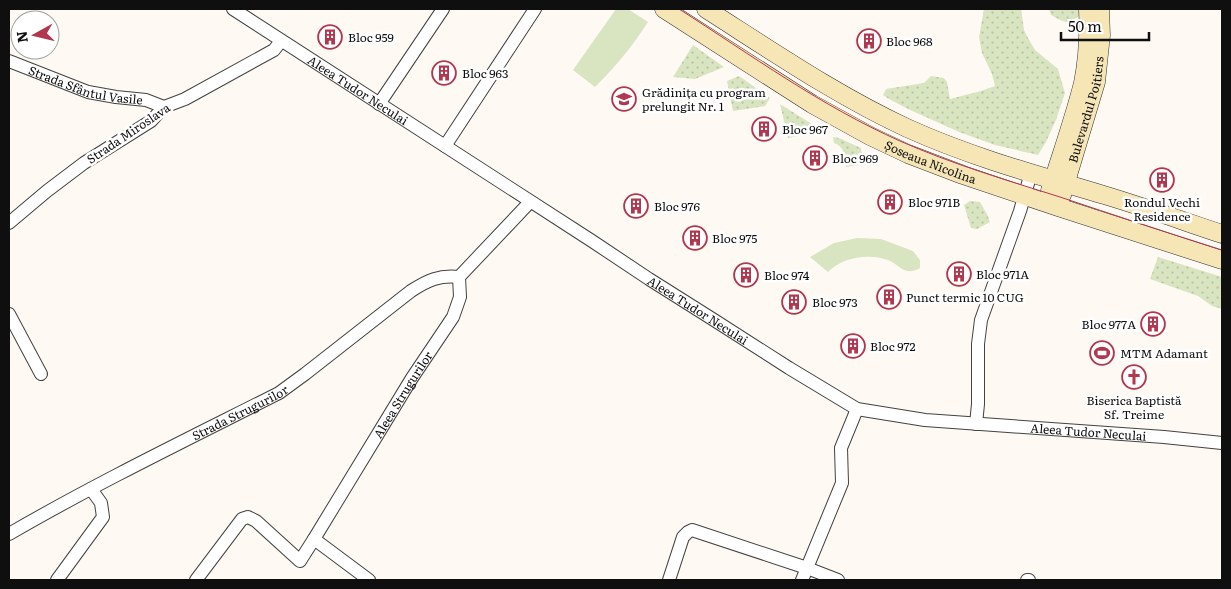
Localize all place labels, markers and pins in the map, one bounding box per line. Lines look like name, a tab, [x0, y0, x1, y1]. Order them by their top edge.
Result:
building icon: Bloc 959	[317, 24, 343, 50]
place label: Bloc 959	[348, 28, 394, 46]
building icon: Bloc 968	[856, 28, 882, 54]
place label: Bloc 968	[886, 32, 933, 50]
building icon: Bloc 963	[431, 60, 457, 86]
place label: Bloc 963	[462, 64, 508, 82]
place label: Grădinița cu program prelungit Nr. 1	[642, 83, 766, 115]
school or university icon: Grădinița cu program prelungit Nr. 1	[611, 86, 637, 112]
building icon: Bloc 967	[751, 116, 777, 142]
place label: Bloc 967	[782, 120, 828, 138]
building icon: Bloc 969	[802, 145, 828, 171]
place label: Bloc 969	[832, 149, 878, 167]
building icon: Rondul Vechi Residence	[1149, 167, 1175, 193]
building icon: Bloc 971B	[877, 189, 903, 215]
building icon: Bloc 976	[623, 193, 649, 219]
place label: Bloc 971B	[908, 193, 960, 211]
place label: Rondul Vechi Residence	[1124, 193, 1200, 225]
place label: Bloc 976	[654, 197, 700, 215]
building icon: Bloc 975	[682, 225, 708, 251]
place label: Bloc 975	[712, 229, 757, 247]
building icon: Bloc 971A	[946, 261, 972, 287]
building icon: Bloc 974	[733, 262, 759, 288]
place label: Bloc 971A	[976, 265, 1029, 283]
place label: Bloc 974	[764, 266, 810, 284]
building icon: Punct termic 10 CUG	[876, 284, 902, 310]
place label: Punct termic 10 CUG	[906, 288, 1024, 306]
building icon: Bloc 973	[781, 289, 807, 315]
place label: Bloc 973	[812, 293, 858, 311]
building icon: Bloc 977A	[1140, 311, 1166, 337]
place label: Bloc 977A	[1082, 315, 1136, 333]
building icon: Bloc 972	[840, 333, 866, 359]
place label: Bloc 972	[870, 337, 916, 355]
sports icon: MTM Adamant	[1089, 340, 1115, 366]
place label: MTM Adamant	[1120, 344, 1208, 362]
church icon: Biserica Baptistă Sf. Treime	[1121, 364, 1147, 390]
place label: Biserica Baptistă Sf. Treime	[1087, 391, 1182, 423]

